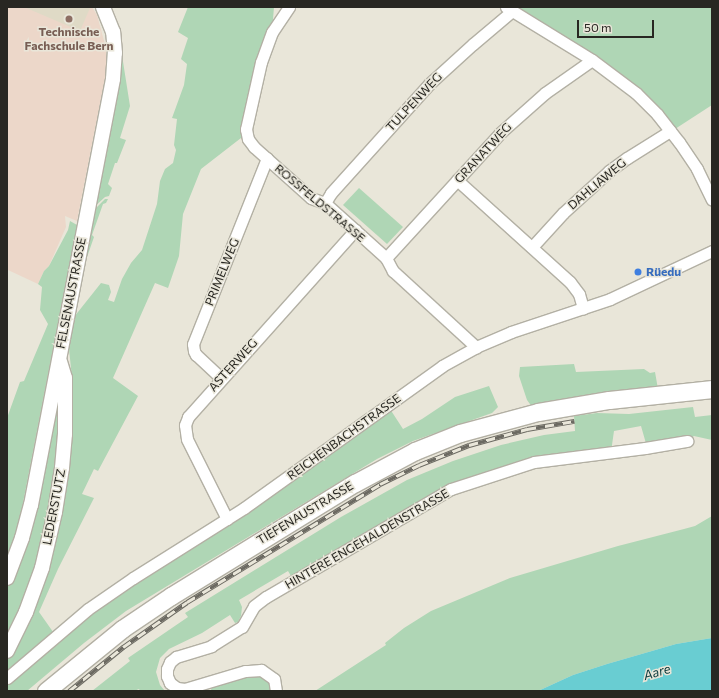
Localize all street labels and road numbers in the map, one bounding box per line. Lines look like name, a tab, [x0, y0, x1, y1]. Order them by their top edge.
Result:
street label: TULPENWEG	[383, 70, 445, 134]
street label: GRANATWEG	[451, 120, 515, 186]
street label: DAHLIAWEG	[565, 155, 629, 213]
street label: ROSSFELDSTRASSE	[272, 161, 368, 245]
street label: FELSENAUSTRASSE	[53, 236, 89, 350]
street label: PRIMELWEG	[202, 236, 242, 308]
street label: ASTERWEG	[206, 336, 260, 394]
street label: REICHENBACHSTRASSE	[284, 391, 404, 483]
street label: LEDERSTUTZ	[40, 468, 68, 546]
street label: TIEFENAUSTRASSE	[254, 479, 356, 547]
street label: HINTERE ENGEHALDENSTRASSE	[282, 486, 452, 592]

